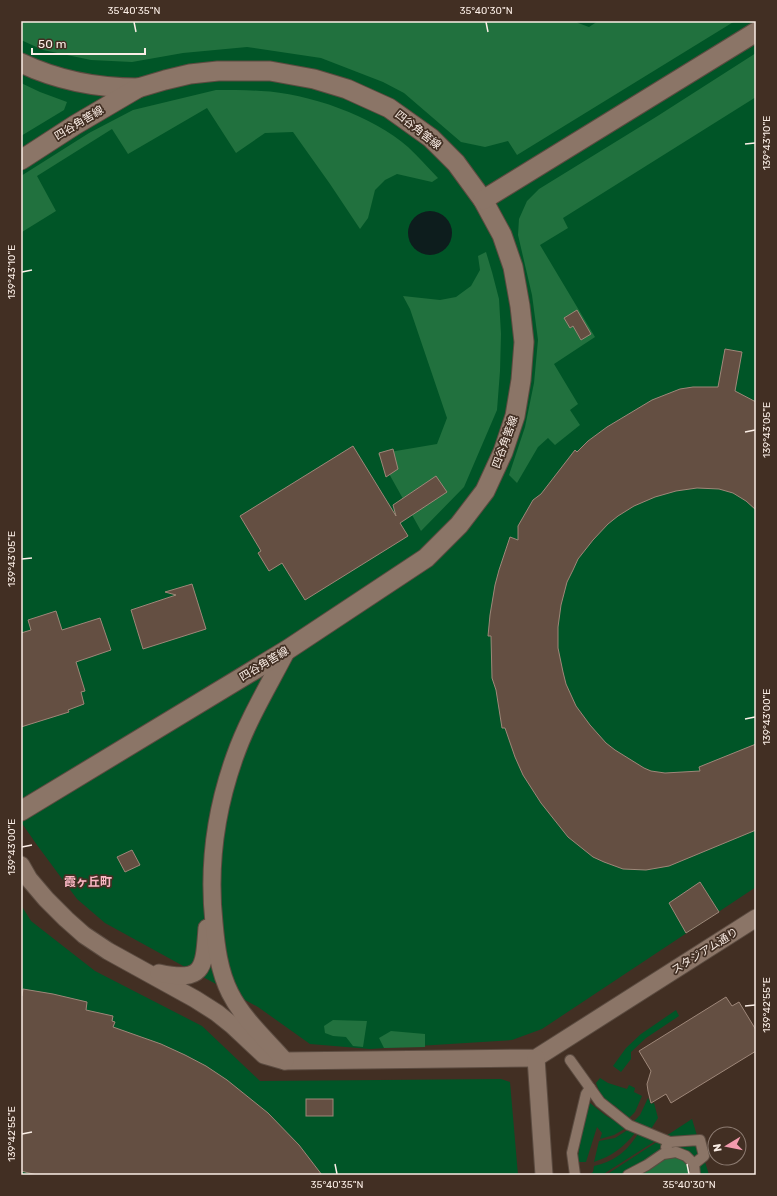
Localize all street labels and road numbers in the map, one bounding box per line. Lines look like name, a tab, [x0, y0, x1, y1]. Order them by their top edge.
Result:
street label: 四谷角筈線	[52, 103, 106, 143]
street label: 四谷角筈線	[392, 108, 444, 152]
street label: 四谷角筈線	[489, 414, 521, 470]
street label: 四谷角筈線	[237, 644, 291, 684]
street label: スタジアム通り	[669, 925, 741, 977]

